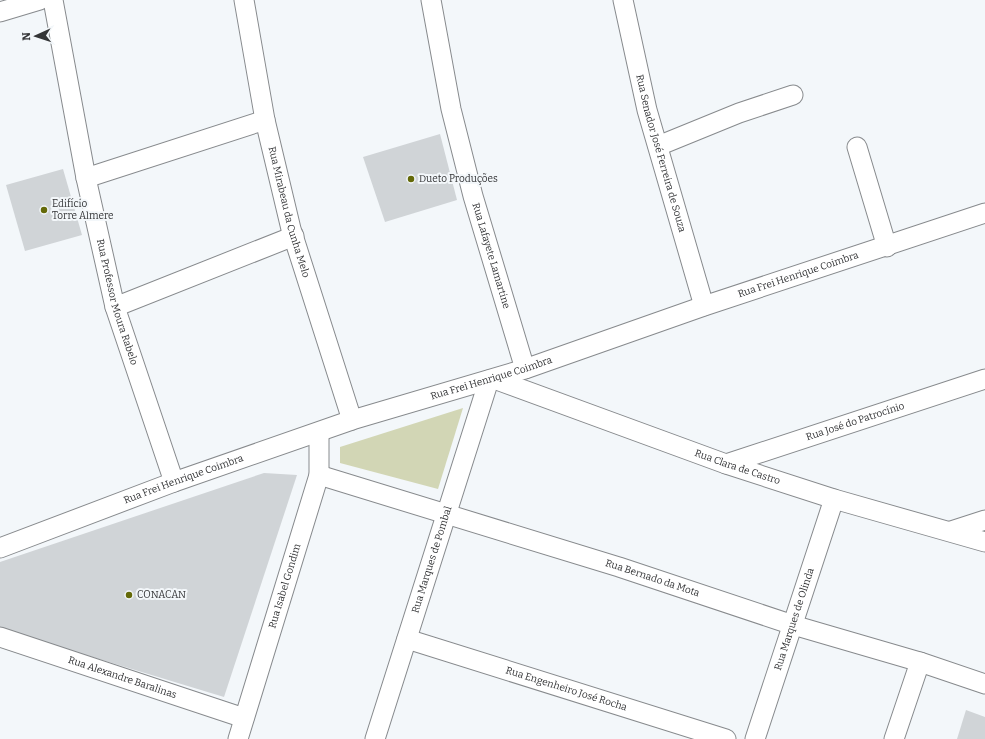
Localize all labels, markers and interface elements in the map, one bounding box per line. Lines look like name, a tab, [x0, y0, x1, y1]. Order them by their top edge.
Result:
north arrow	[16, 16, 56, 56]
text: N	[20, 31, 33, 41]
street label: Rua Senador José Ferreira de Souza	[633, 73, 688, 234]
street label: Rua Mirabeau da Cunha Melo	[266, 145, 312, 279]
place label: Dueto Produções	[419, 173, 498, 185]
marker: Dueto Produções	[406, 174, 416, 184]
place label: Edifício Torre Almere	[52, 197, 114, 222]
street label: Rua Lafayete Lamartine	[469, 201, 513, 310]
marker: Edifício Torre Almere	[39, 205, 49, 215]
street label: Rua Professor Moura Rabelo	[94, 238, 140, 367]
street label: Rua Frei Henrique Coimbra	[736, 249, 861, 300]
street label: Rua Frei Henrique Coimbra	[429, 354, 554, 403]
street label: Rua José do Patrocínio	[804, 400, 906, 443]
street label: Rua Clara de Castro	[693, 447, 782, 487]
street label: Rua Frei Henrique Coimbra	[122, 452, 246, 507]
street label: Rua Marques de Pombal	[409, 505, 455, 615]
street label: Rua Isabel Gondim	[266, 542, 304, 630]
street label: Rua Bernado da Mota	[604, 557, 702, 600]
street label: Rua Marques de Olinda	[772, 566, 817, 672]
place label: CONACAN	[137, 589, 186, 601]
marker: CONACAN	[124, 590, 134, 600]
street label: Rua Alexandre Baralinas	[67, 654, 178, 701]
street label: Rua Engenheiro José Rocha	[504, 664, 629, 714]

